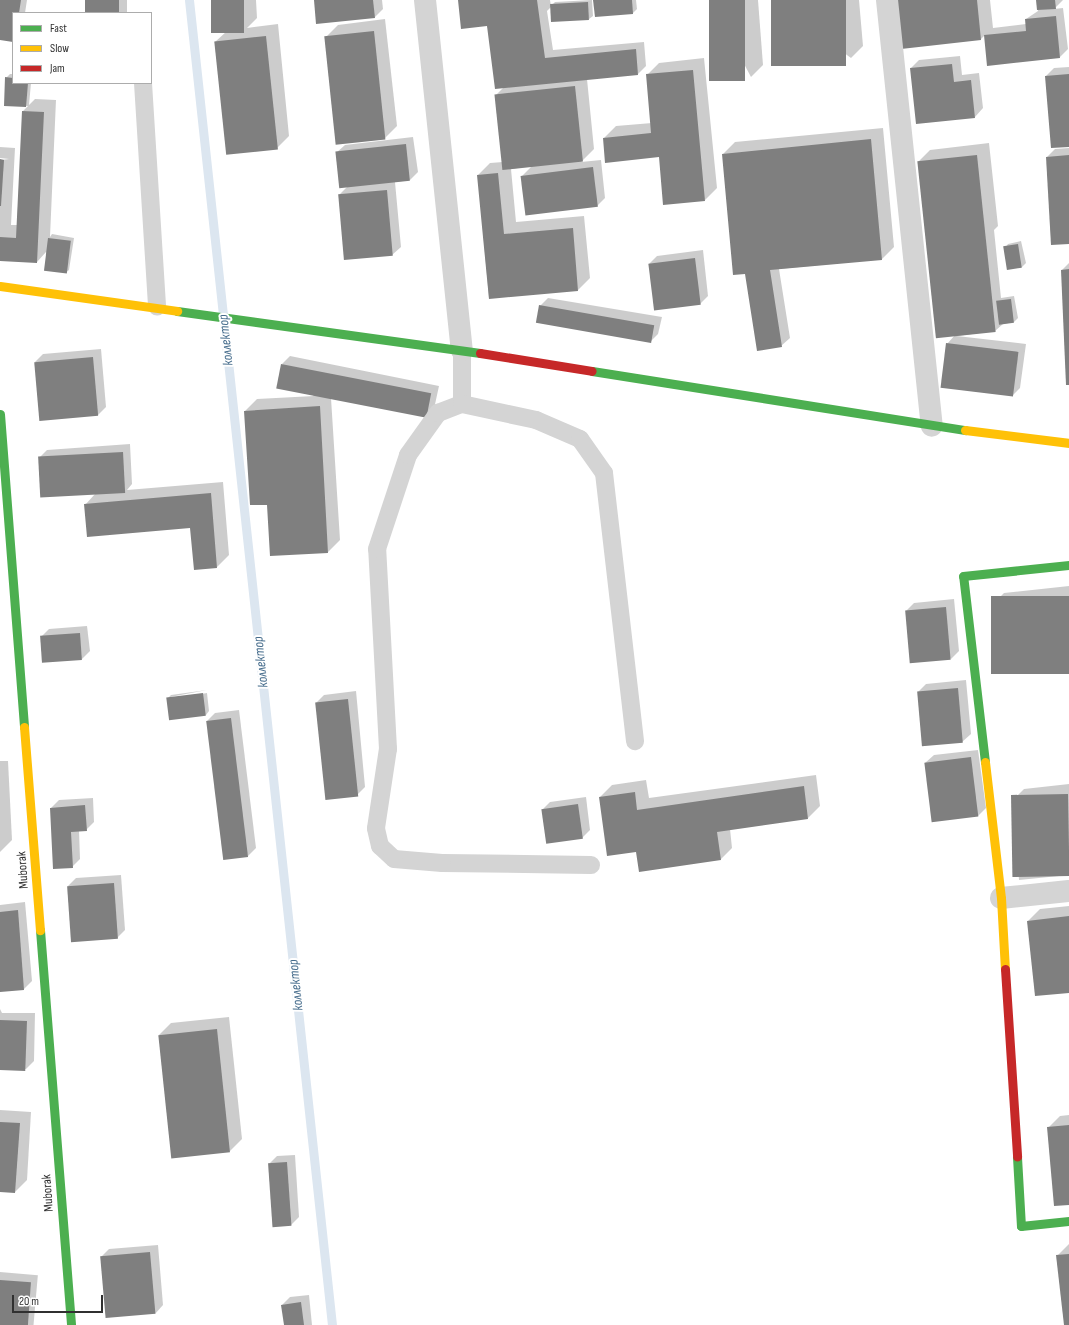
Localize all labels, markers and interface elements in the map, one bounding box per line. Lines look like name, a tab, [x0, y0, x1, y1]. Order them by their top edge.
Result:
legend	[12, 12, 152, 84]
text: Fast	[50, 21, 67, 36]
text: Slow	[50, 41, 69, 56]
text: Jam	[50, 61, 65, 76]
water label: коллектор	[215, 314, 237, 366]
water label: коллектор	[250, 636, 272, 688]
street label: Muborak	[14, 851, 32, 889]
water label: коллектор	[285, 959, 307, 1011]
street label: Muborak	[39, 1174, 57, 1212]
scale bar	[14, 1287, 105, 1313]
text: 20 m	[19, 1294, 39, 1309]

